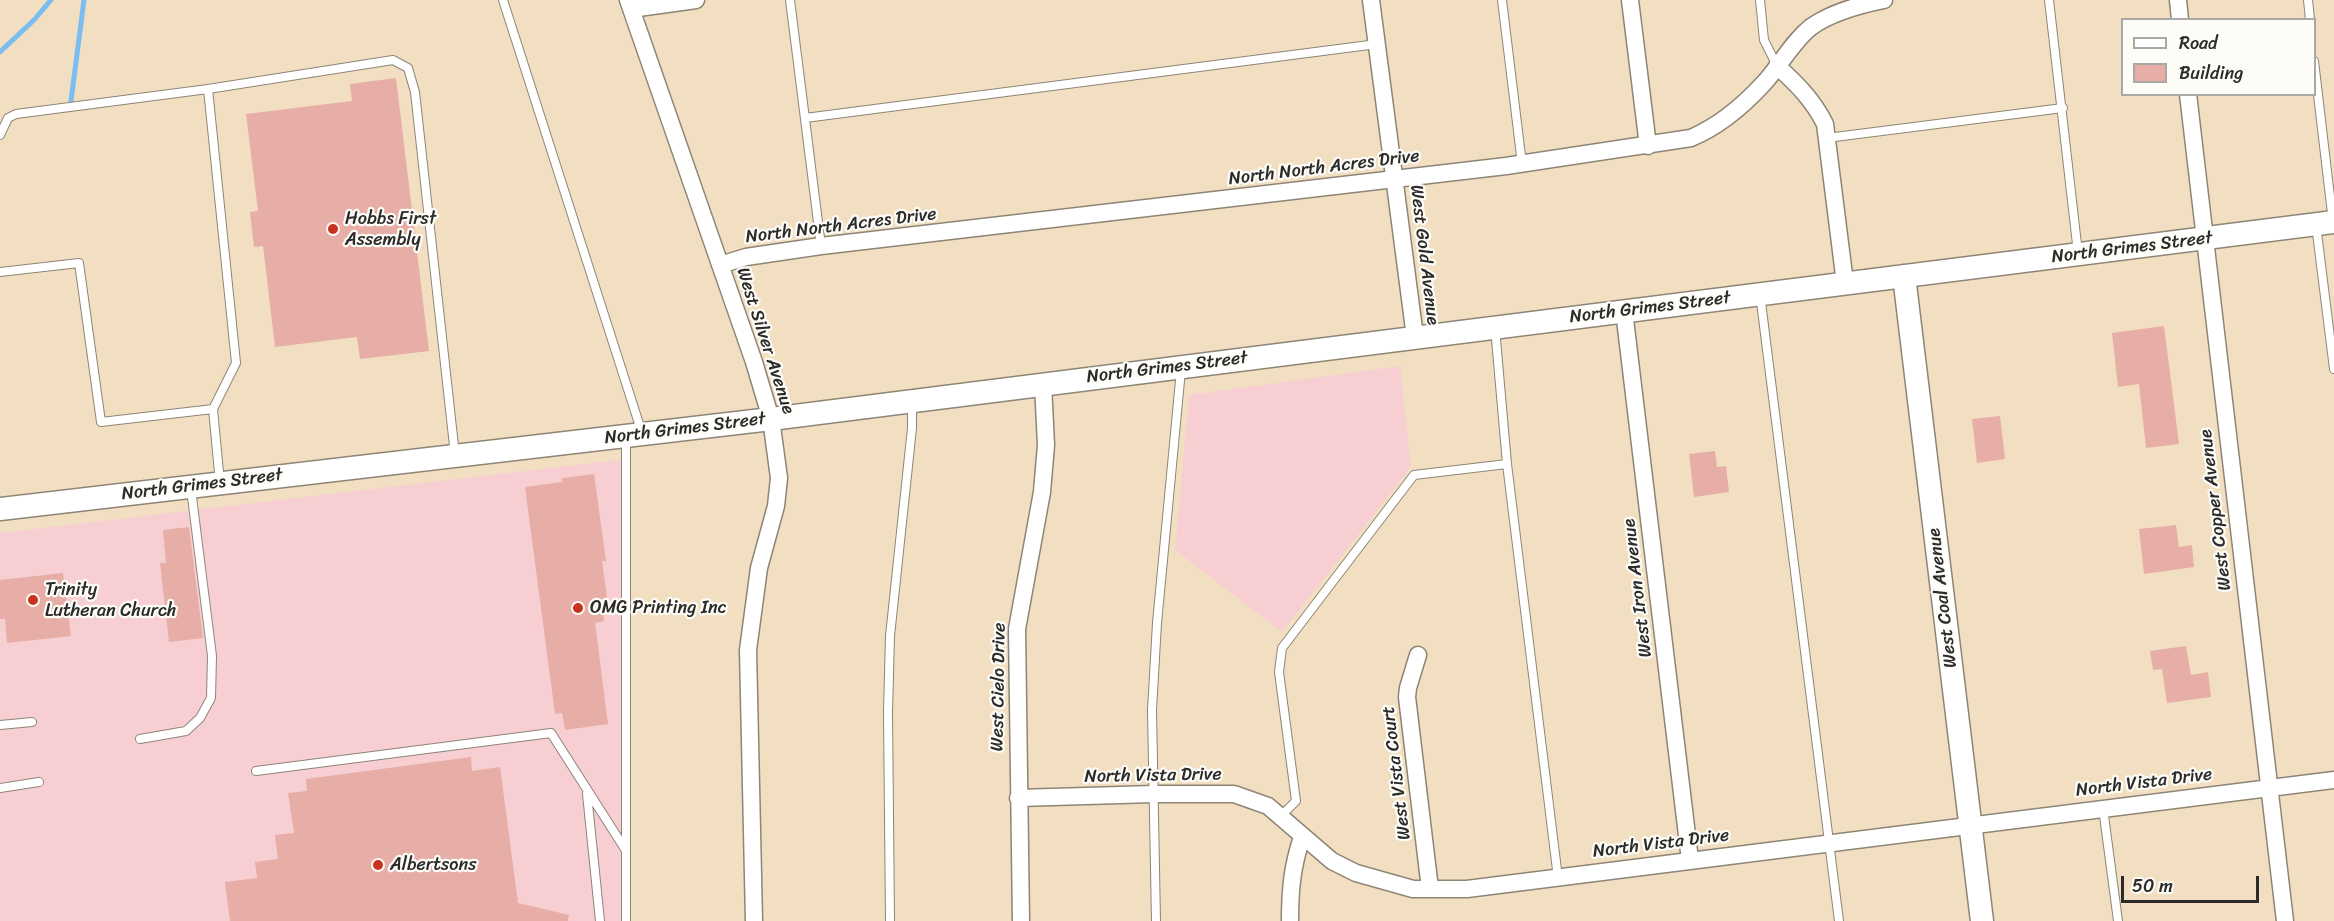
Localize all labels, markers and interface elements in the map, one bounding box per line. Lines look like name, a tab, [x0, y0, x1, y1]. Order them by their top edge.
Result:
legend	[2121, 18, 2316, 96]
text: Road	[2179, 27, 2218, 59]
text: Building	[2179, 57, 2243, 89]
street label: North North Acres Drive	[1227, 146, 1421, 190]
street label: West Gold Avenue	[1405, 184, 1443, 326]
street label: North North Acres Drive	[744, 204, 938, 248]
place label: Hobbs First Assembly	[345, 208, 436, 250]
marker: Hobbs First Assembly	[326, 222, 340, 236]
street label: North Grimes Street	[2050, 227, 2214, 269]
street label: West Silver Avenue	[731, 265, 799, 417]
street label: North Grimes Street	[1568, 287, 1732, 329]
street label: North Grimes Street	[1085, 347, 1249, 389]
street label: North Grimes Street	[603, 408, 767, 450]
street label: West Copper Avenue	[2195, 428, 2237, 592]
street label: North Grimes Street	[120, 464, 284, 506]
street label: West Iron Avenue	[1619, 517, 1657, 659]
street label: West Coal Avenue	[1924, 527, 1962, 669]
place label: Trinity Lutheran Church	[45, 579, 176, 622]
marker: Trinity Lutheran Church	[26, 593, 40, 607]
place label: OMG Printing Inc	[590, 597, 727, 619]
marker: OMG Printing Inc	[571, 601, 585, 615]
street label: West Cielo Drive	[987, 622, 1011, 752]
street label: West Vista Court	[1378, 705, 1416, 841]
street label: North Vista Drive	[1084, 764, 1222, 788]
street label: North Vista Drive	[2075, 764, 2213, 802]
street label: North Vista Drive	[1592, 825, 1730, 863]
place label: Albertsons	[390, 854, 477, 876]
marker: Albertsons	[371, 858, 385, 872]
scale bar	[2124, 864, 2262, 902]
text: 50 m	[2132, 870, 2173, 902]

